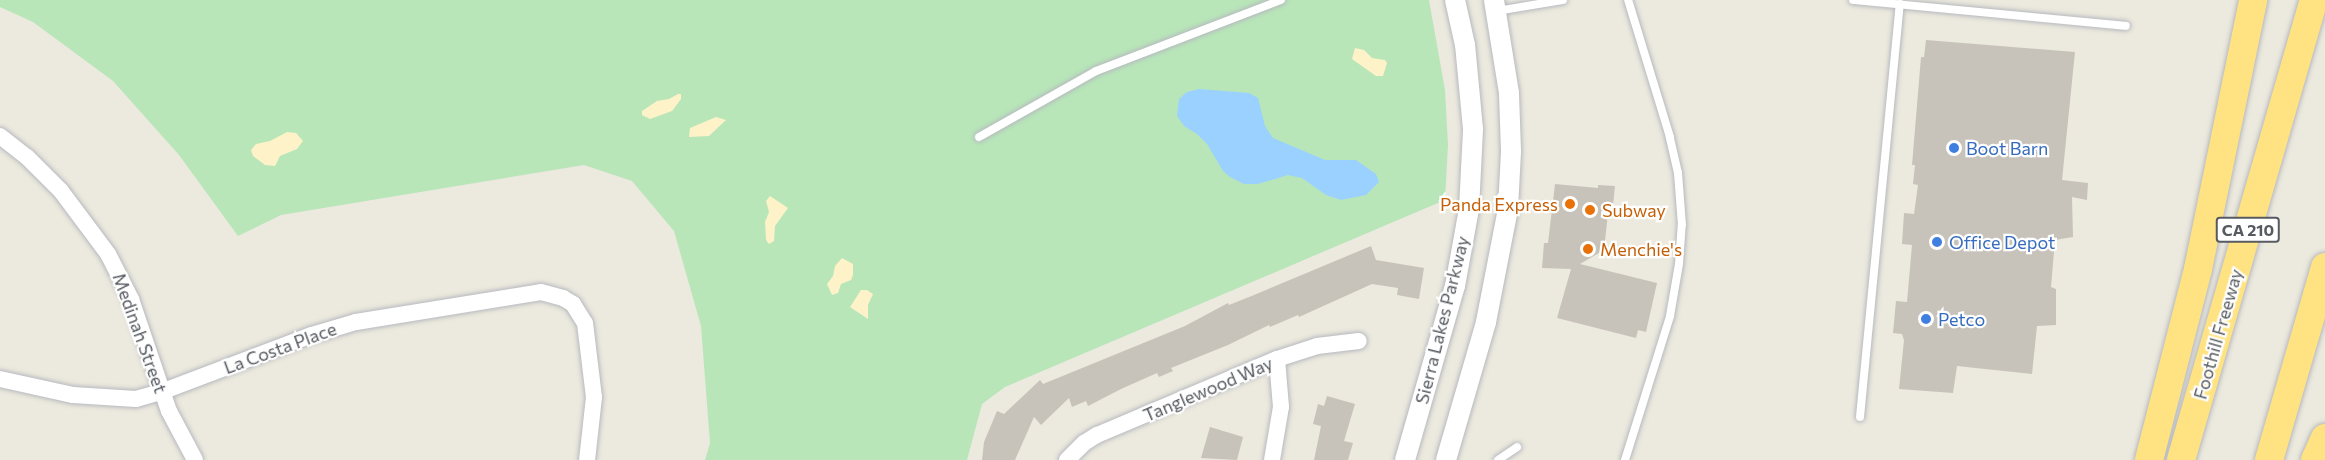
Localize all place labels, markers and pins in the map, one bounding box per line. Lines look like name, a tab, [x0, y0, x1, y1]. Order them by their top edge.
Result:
place label: Boot Barn	[1966, 137, 2048, 159]
marker: Boot Barn	[1947, 141, 1961, 155]
place label: Panda Express	[1440, 193, 1558, 215]
marker: Panda Express	[1563, 197, 1577, 211]
place label: Subway	[1602, 199, 1666, 221]
marker: Subway	[1583, 203, 1597, 217]
place label: Office Depot	[1949, 231, 2055, 253]
marker: Office Depot	[1930, 235, 1944, 249]
place label: Menchie's	[1600, 238, 1682, 260]
marker: Menchie's	[1581, 242, 1595, 256]
place label: Petco	[1938, 308, 1985, 330]
marker: Petco	[1919, 312, 1933, 326]

